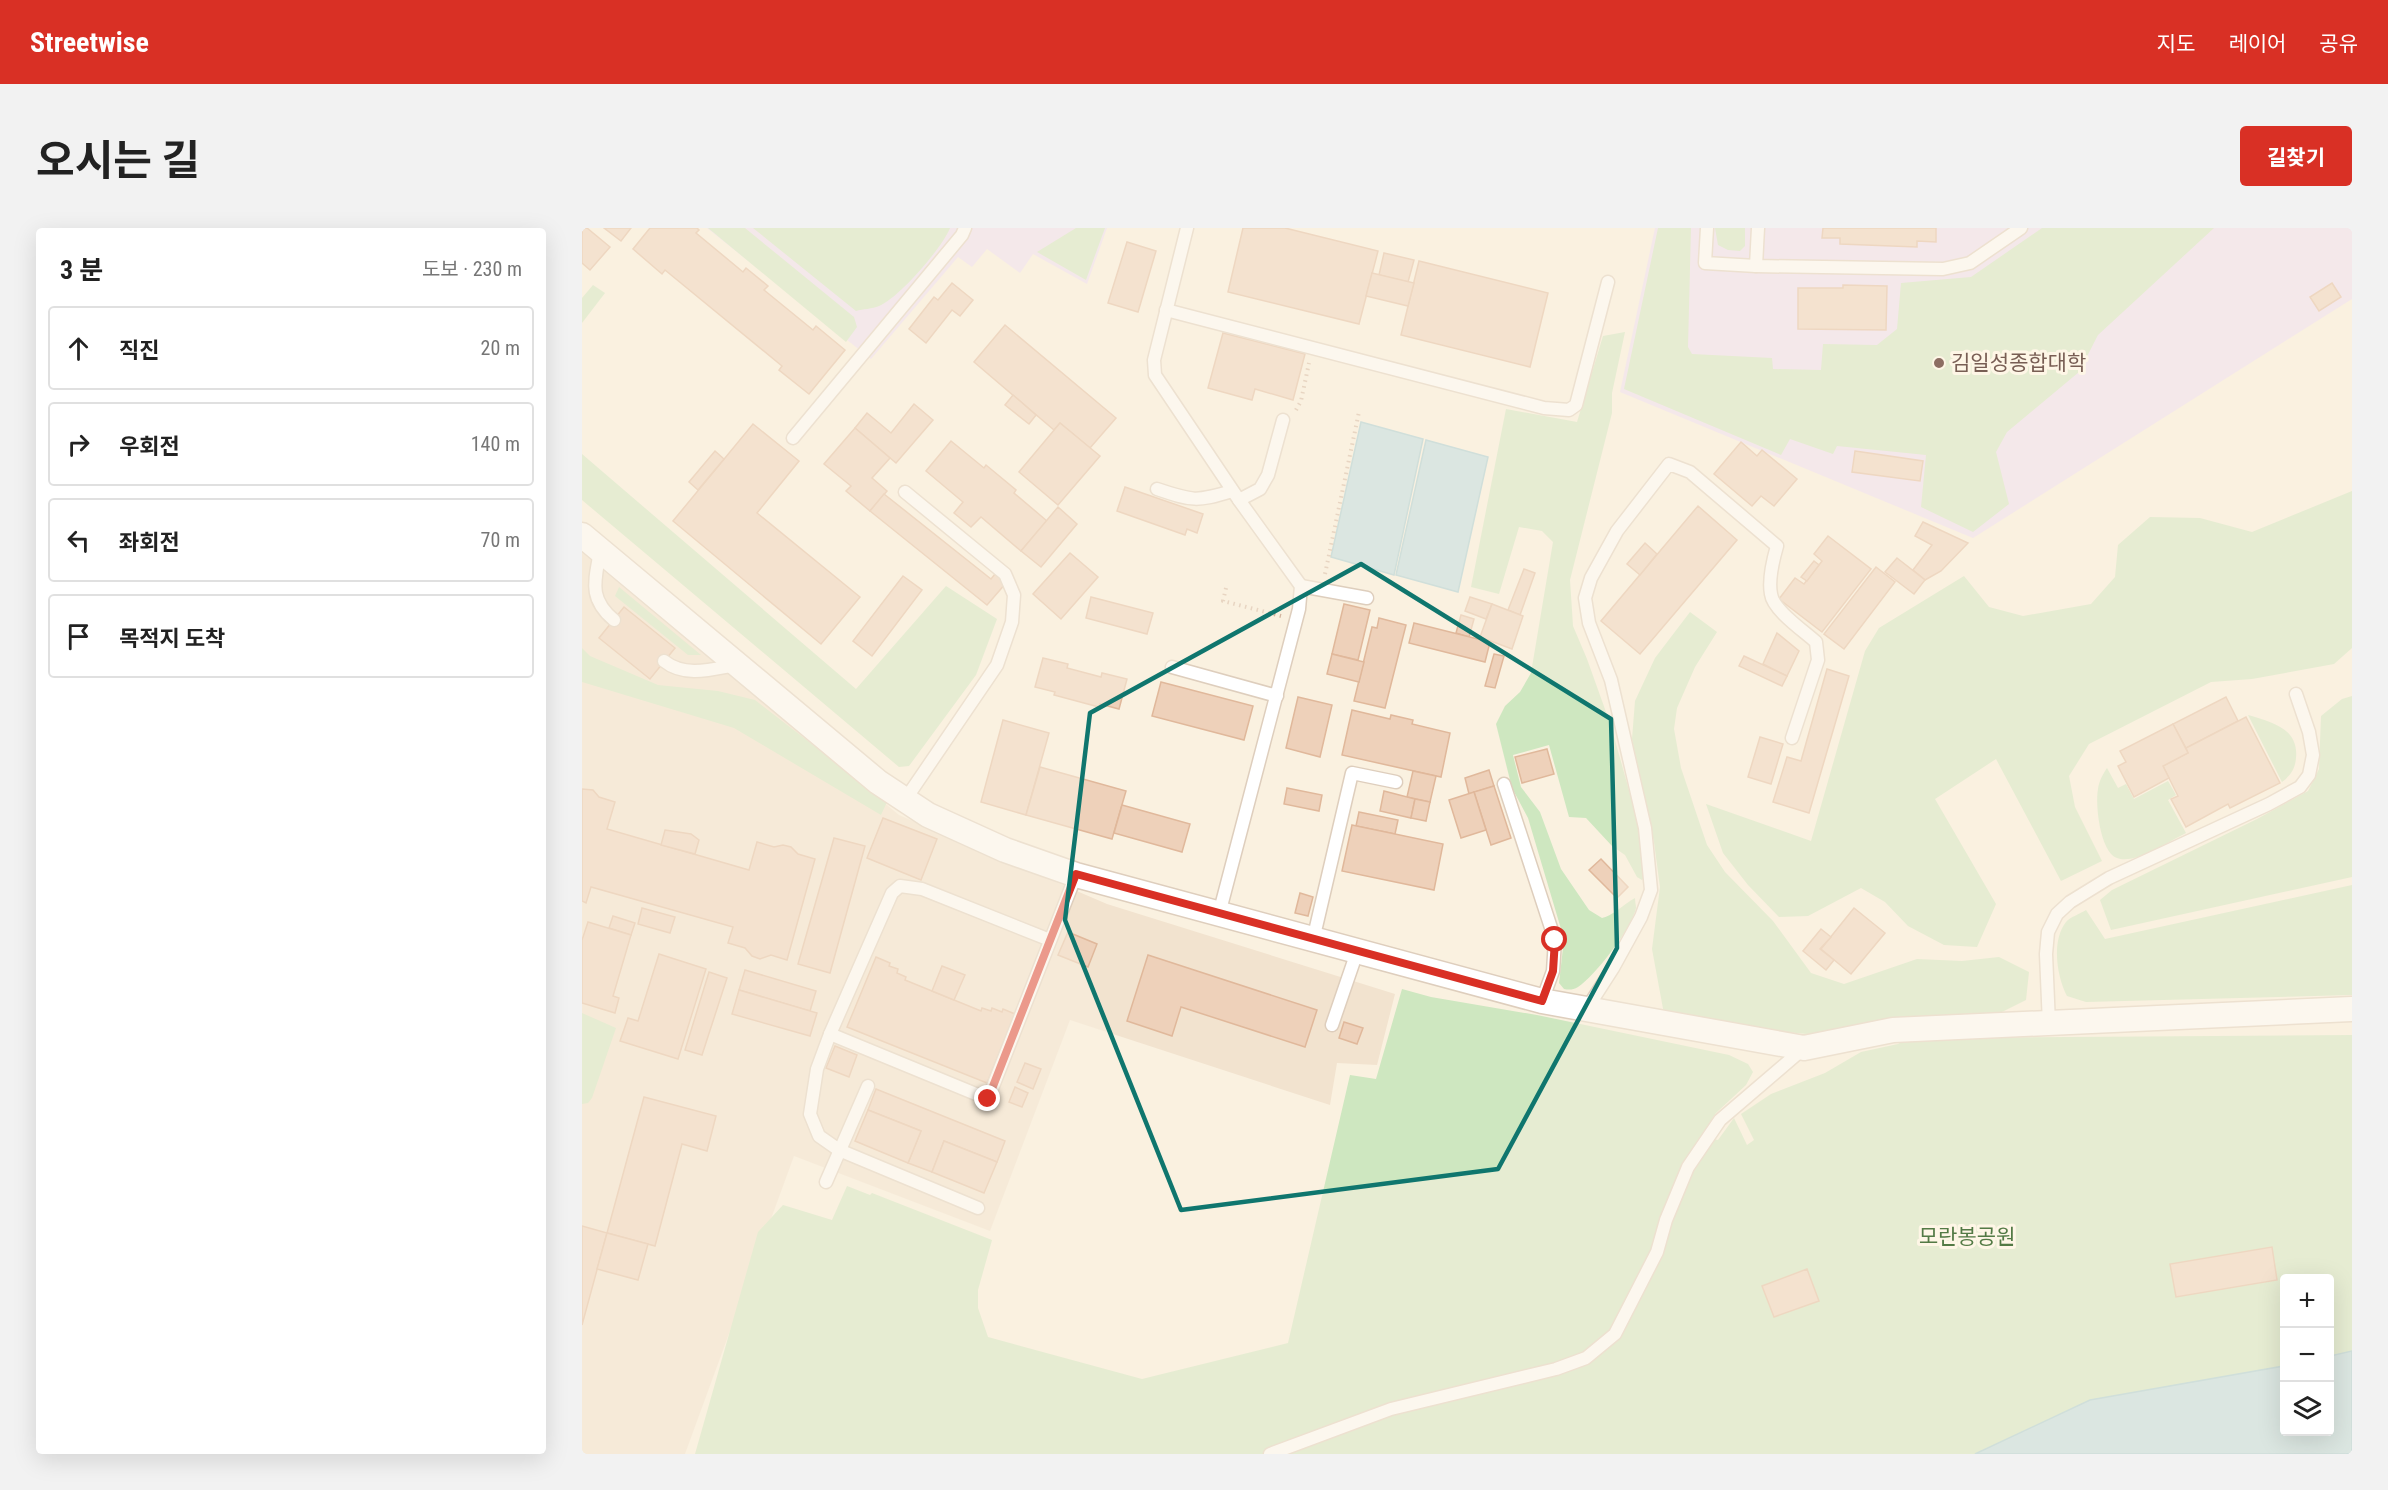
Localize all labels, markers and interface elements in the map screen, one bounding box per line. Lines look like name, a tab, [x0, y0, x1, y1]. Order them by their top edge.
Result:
text: Streetwise	[30, 26, 149, 59]
text: 지도	[2157, 32, 2195, 56]
text: 레이어	[2228, 32, 2286, 56]
text: 공유	[2319, 32, 2358, 56]
button: 길찾기	[2240, 126, 2352, 186]
text: 오시는 길	[36, 136, 200, 185]
text: 3 분	[60, 255, 103, 285]
text: 도보 · 230 m	[422, 257, 522, 281]
icon: ahead	[62, 332, 95, 365]
text: 20 m	[481, 336, 520, 360]
text: 직진	[119, 338, 159, 363]
place label: 김일성종합대학	[1951, 351, 2086, 375]
marker: 김일성종합대학	[1932, 356, 1946, 370]
icon: right	[62, 428, 95, 461]
text: 140 m	[471, 432, 520, 456]
text: 우회전	[119, 434, 180, 459]
icon: left	[62, 524, 95, 557]
text: 70 m	[481, 528, 520, 552]
text: 좌회전	[119, 530, 180, 555]
icon: arrive	[62, 620, 95, 653]
text: 목적지 도착	[119, 626, 225, 651]
route start	[1541, 926, 1567, 952]
route end	[974, 1085, 1000, 1111]
park label: 모란봉공원	[1919, 1225, 2015, 1249]
map controls	[2280, 1274, 2334, 1436]
button: +	[2280, 1274, 2334, 1328]
button: −	[2280, 1328, 2334, 1382]
button: layers	[2280, 1382, 2334, 1436]

